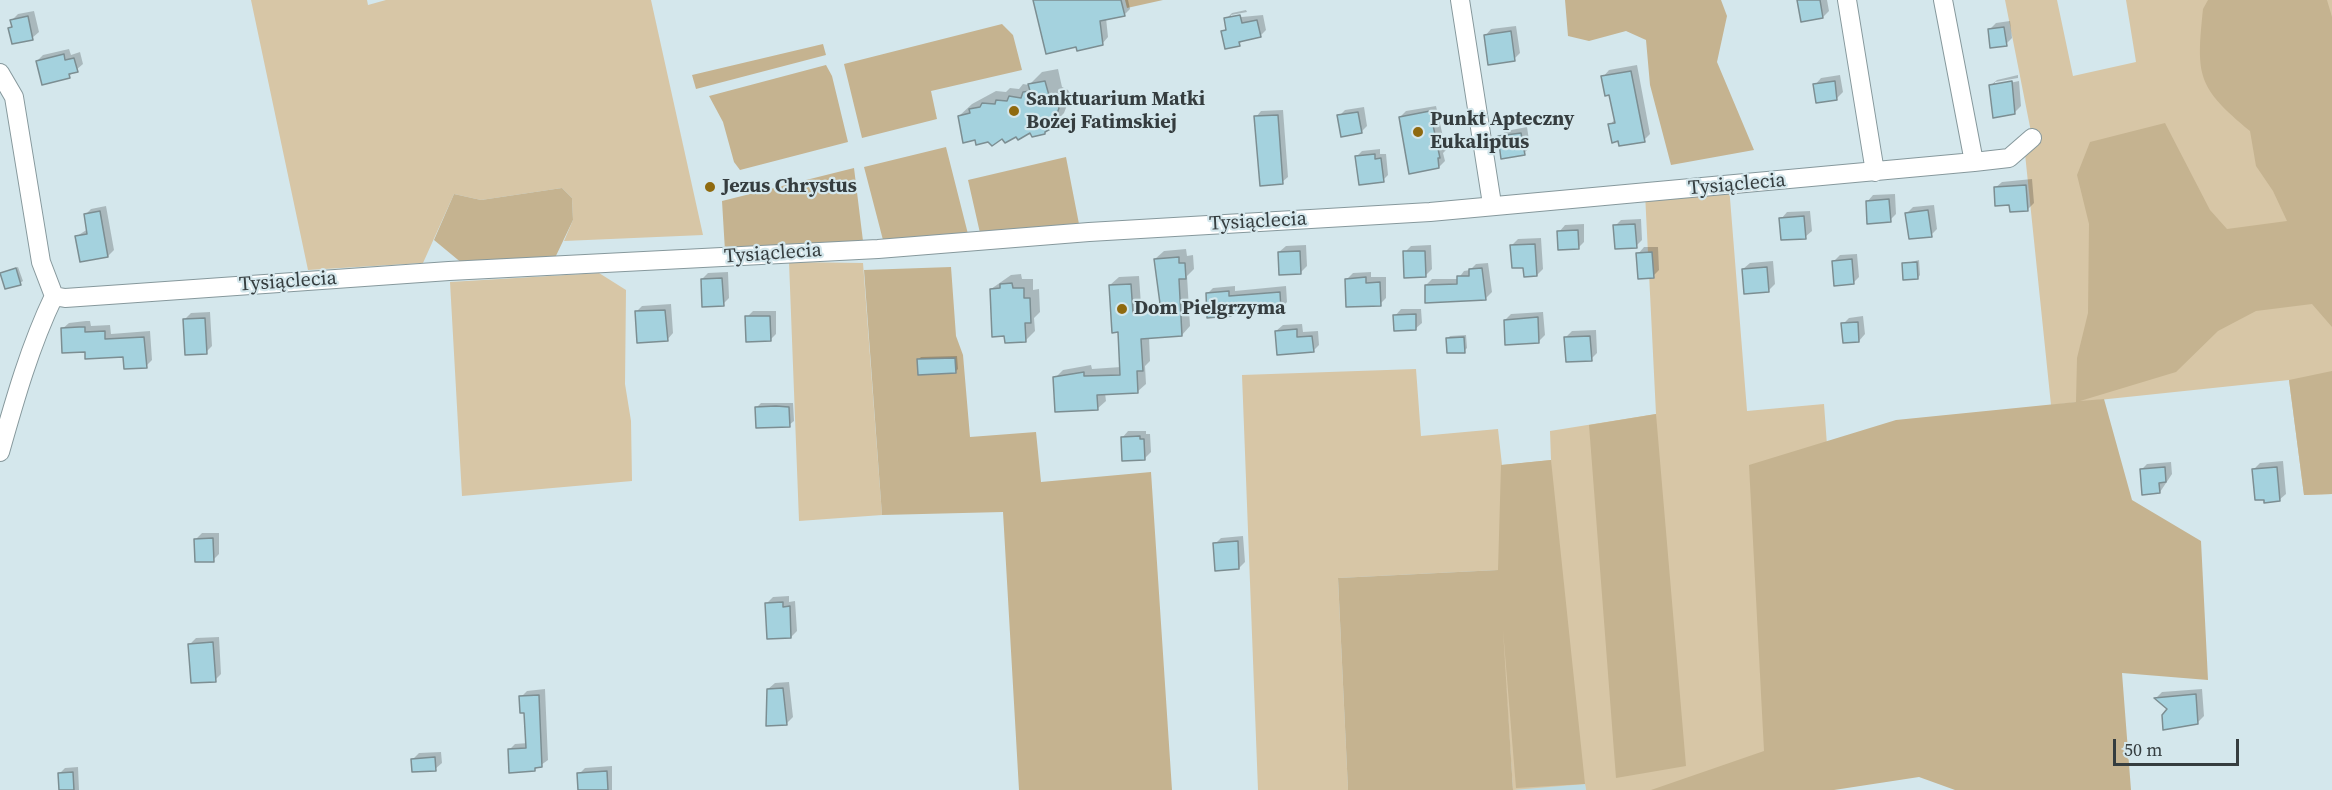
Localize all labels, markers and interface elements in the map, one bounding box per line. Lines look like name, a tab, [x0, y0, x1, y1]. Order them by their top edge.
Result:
place label: Sanktuarium Matki Bożej Fatimskiej	[1026, 88, 1205, 135]
marker: Sanktuarium Matki Bożej Fatimskiej	[1007, 104, 1021, 118]
place label: Punkt Apteczny Eukaliptus	[1430, 108, 1574, 155]
marker: Punkt Apteczny Eukaliptus	[1411, 125, 1425, 139]
street label: Tysiąclecia	[1687, 169, 1787, 201]
place label: Jezus Chrystus	[722, 175, 857, 199]
marker: Jezus Chrystus	[703, 180, 717, 194]
street label: Tysiąclecia	[1209, 207, 1307, 237]
street label: Tysiąclecia	[723, 239, 823, 269]
street label: Tysiąclecia	[238, 267, 338, 297]
place label: Dom Pielgrzyma	[1134, 297, 1286, 321]
marker: Dom Pielgrzyma	[1115, 302, 1129, 316]
scale bar	[2116, 727, 2242, 765]
text: 50 m	[2124, 737, 2162, 762]

